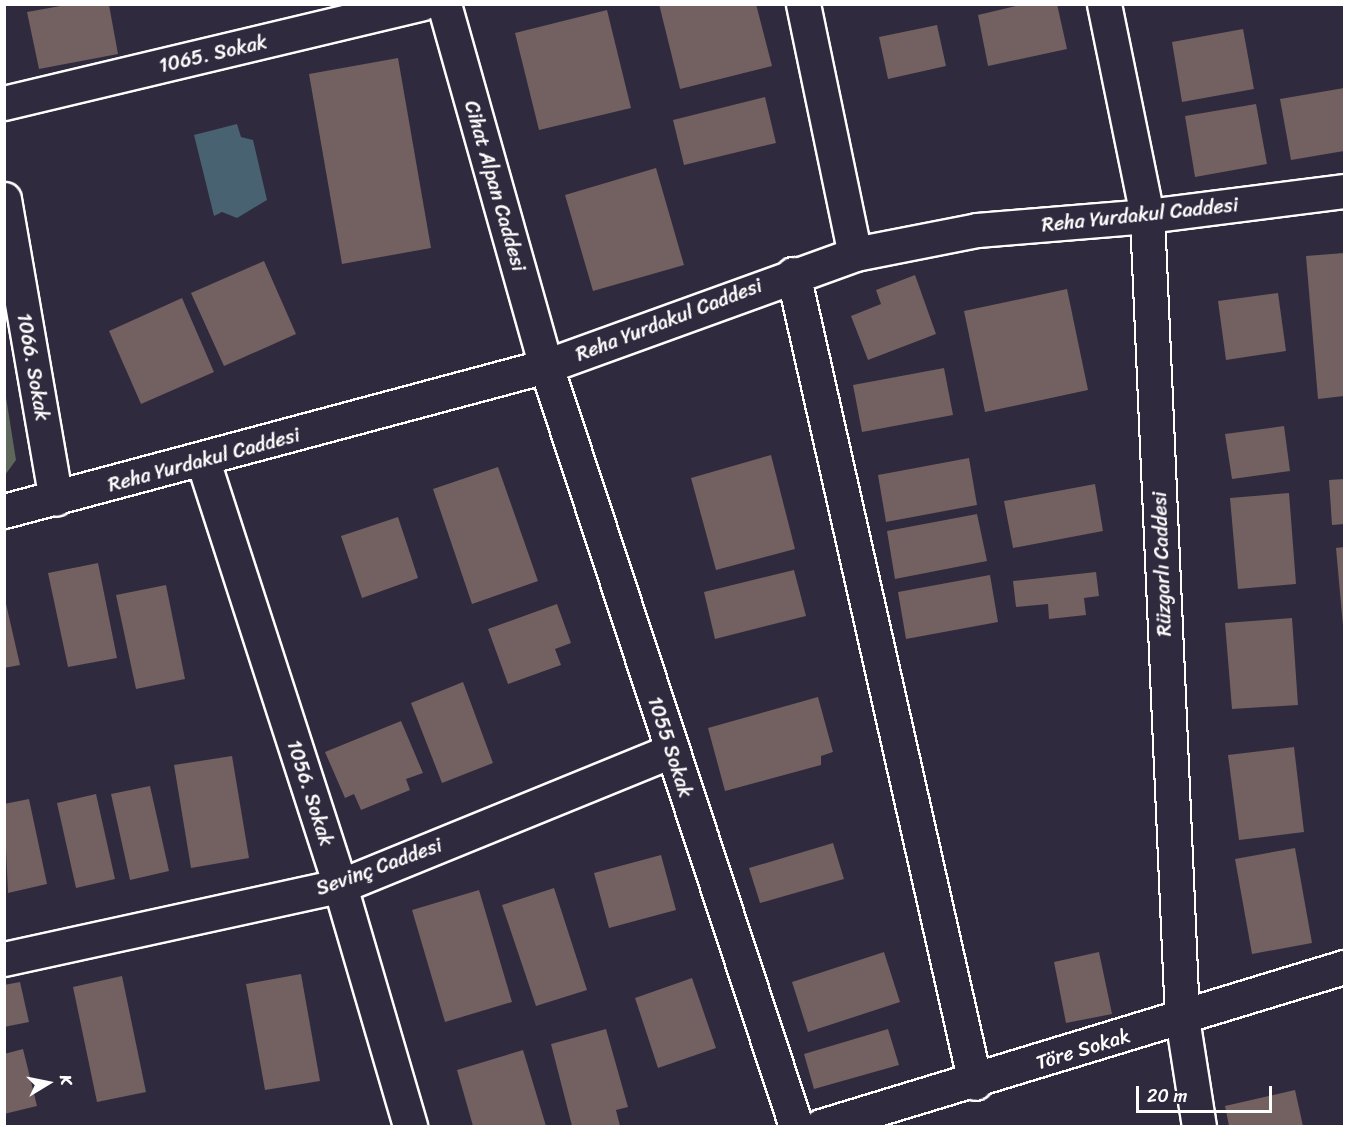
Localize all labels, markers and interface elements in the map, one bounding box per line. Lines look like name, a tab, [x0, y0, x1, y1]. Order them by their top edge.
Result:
street label: 1065. Sokak	[157, 30, 269, 78]
street label: Cihat Alpan Caddesi	[459, 98, 531, 274]
street label: Reha Yurdakul Caddesi	[1041, 193, 1239, 237]
street label: Reha Yurdakul Caddesi	[573, 274, 765, 366]
street label: 1066. Sokak	[12, 311, 54, 423]
street label: Reha Yurdakul Caddesi	[106, 423, 302, 497]
street label: Rüzgarlı Caddesi	[1147, 491, 1177, 637]
street label: 1055 Sokak	[642, 693, 698, 801]
street label: 1056. Sokak	[282, 737, 338, 849]
street label: Sevinç Caddesi	[313, 833, 445, 901]
street label: Töre Sokak	[1033, 1023, 1133, 1075]
north arrow	[18, 1053, 78, 1113]
text: K	[51, 1072, 81, 1087]
scale bar	[1139, 1074, 1276, 1112]
text: 20 m	[1147, 1080, 1187, 1112]

